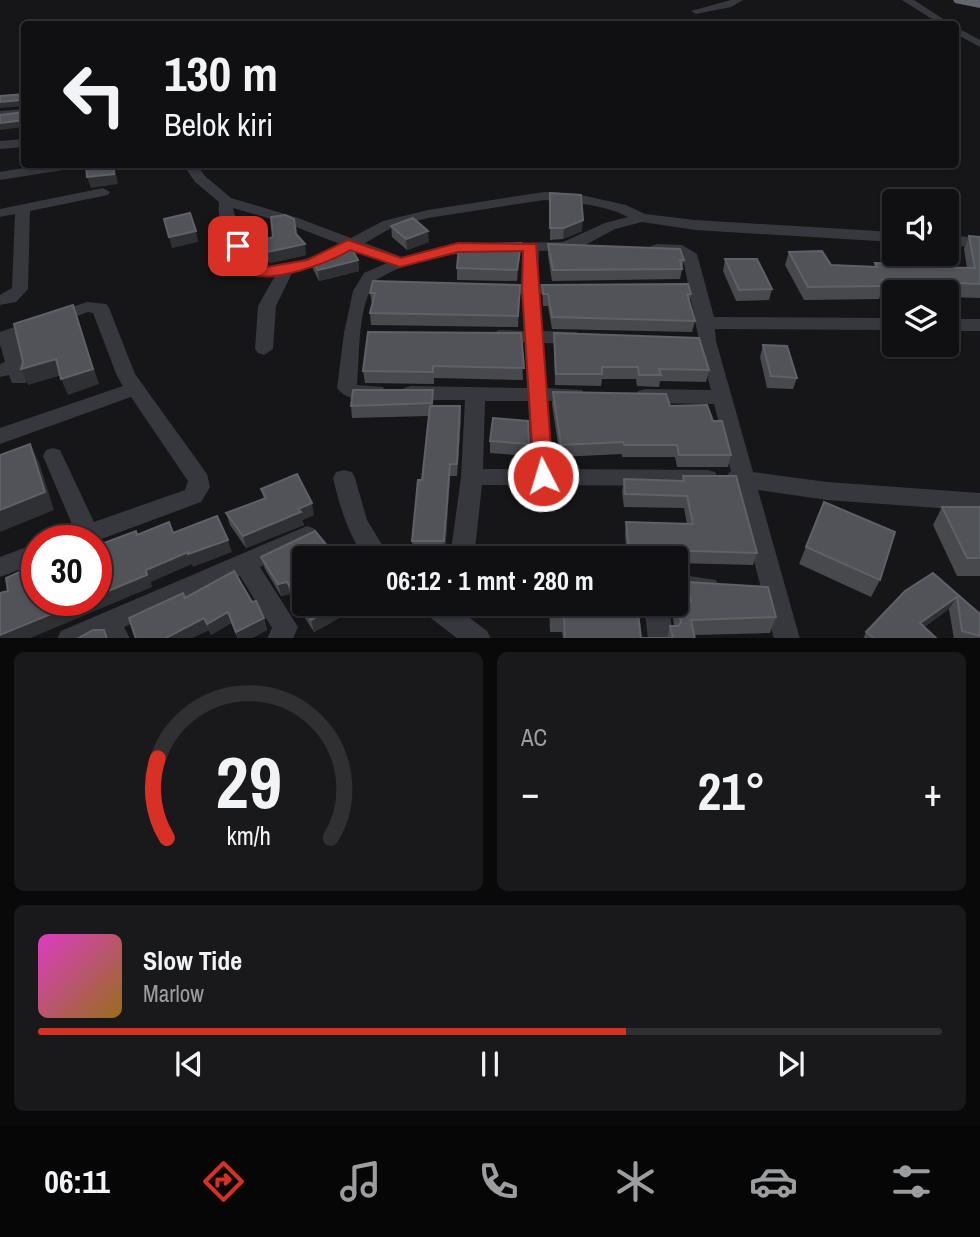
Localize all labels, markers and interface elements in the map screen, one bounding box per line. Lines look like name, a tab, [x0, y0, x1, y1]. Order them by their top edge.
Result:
text: 130 m	[164, 40, 278, 106]
icon: left	[49, 49, 140, 140]
text: Belok kiri	[164, 103, 273, 146]
map controls	[882, 189, 959, 357]
button: sound	[882, 189, 959, 266]
pin	[208, 216, 268, 276]
icon: arrive	[219, 227, 257, 265]
button: layers	[882, 280, 959, 357]
position arrow	[506, 439, 580, 513]
speed limit sign: 30	[21, 525, 112, 616]
text: 06:12 · 1 mnt · 280 m	[386, 563, 594, 598]
text: AC	[521, 722, 547, 753]
text: 29	[215, 733, 282, 831]
text: 21°	[697, 756, 766, 826]
text: −	[521, 767, 539, 818]
text: +	[924, 767, 942, 818]
text: km/h	[226, 818, 271, 852]
text: Slow Tide	[143, 943, 242, 978]
text: Marlow	[143, 978, 204, 1009]
icon: previous	[170, 1045, 208, 1083]
icon: pause	[471, 1045, 509, 1083]
icon: next	[772, 1045, 810, 1083]
icon: directions	[199, 1157, 248, 1206]
icon: music	[336, 1157, 385, 1206]
icon: phone	[474, 1157, 523, 1206]
icon: climate	[611, 1157, 660, 1206]
icon: car	[749, 1157, 798, 1206]
icon: filters	[887, 1157, 936, 1206]
text: 06:11	[44, 1160, 110, 1203]

